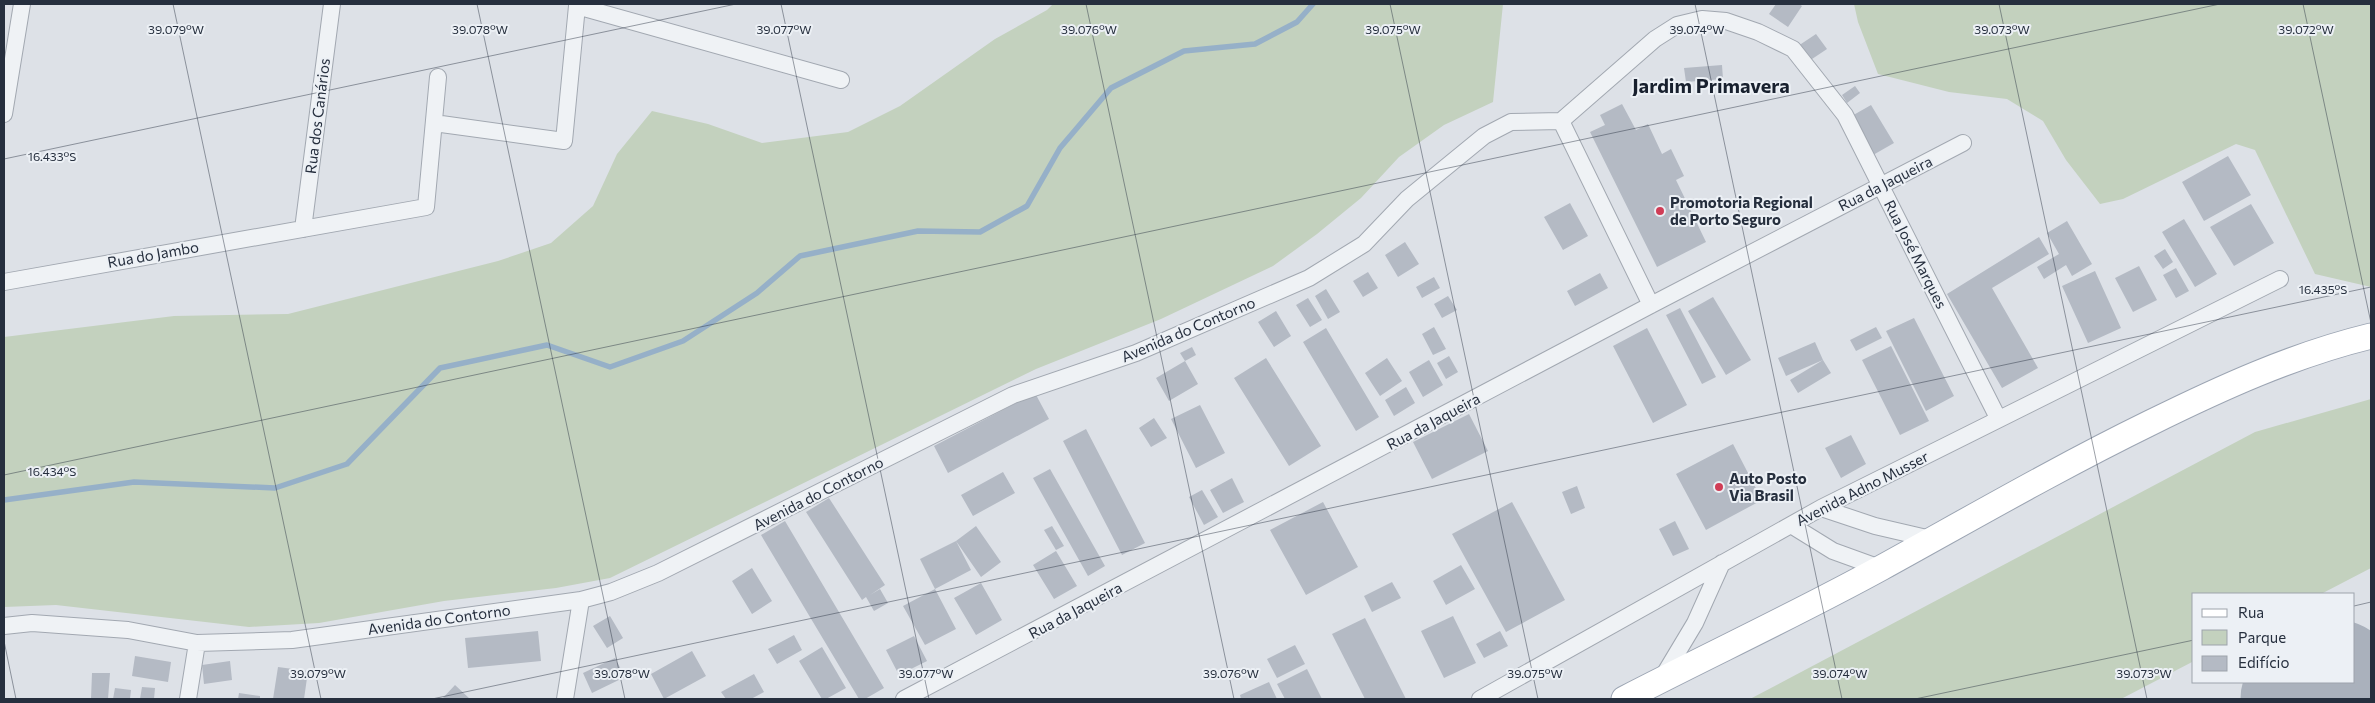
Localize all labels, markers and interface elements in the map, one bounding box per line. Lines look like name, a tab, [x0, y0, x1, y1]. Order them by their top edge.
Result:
text: 39.079°W	[148, 22, 204, 36]
text: 39.078°W	[452, 22, 508, 36]
text: 39.077°W	[757, 22, 811, 36]
text: 39.076°W	[1061, 22, 1117, 36]
text: 39.075°W	[1365, 22, 1421, 36]
text: 39.074°W	[1669, 22, 1725, 36]
text: 39.073°W	[1974, 22, 2030, 36]
text: 39.072°W	[2278, 22, 2334, 36]
street label: Rua dos Canários	[301, 57, 333, 175]
district label: Jardim Primavera	[1632, 73, 1790, 97]
text: 16.433°S	[28, 149, 76, 163]
street label: Rua da Jaqueira	[1835, 152, 1935, 214]
place label: Promotoria Regional de Porto Seguro	[1670, 193, 1813, 228]
street label: Rua José Marques	[1881, 197, 1951, 311]
marker: Promotoria Regional de Porto Seguro	[1654, 205, 1666, 217]
street label: Rua do Jambo	[106, 237, 200, 271]
text: 16.435°S	[2299, 282, 2347, 296]
street label: Avenida do Contorno	[1118, 293, 1258, 365]
street label: Rua da Jaqueira	[1383, 389, 1483, 453]
street label: Avenida Adno Musser	[1793, 447, 1931, 529]
street label: Avenida do Contorno	[750, 452, 886, 534]
text: 16.434°S	[28, 464, 76, 478]
place label: Auto Posto Via Brasil	[1729, 469, 1807, 504]
marker: Auto Posto Via Brasil	[1713, 481, 1725, 493]
street label: Rua da Jaqueira	[1025, 578, 1125, 642]
legend	[2192, 593, 2355, 683]
street label: Avenida do Contorno	[367, 600, 511, 638]
text: Rua	[2238, 603, 2264, 621]
text: Parque	[2238, 628, 2286, 646]
text: Edifício	[2238, 653, 2289, 671]
text: 39.079°W	[290, 666, 346, 680]
text: 39.078°W	[594, 666, 650, 680]
text: 39.077°W	[899, 666, 953, 680]
text: 39.076°W	[1203, 666, 1259, 680]
text: 39.075°W	[1507, 666, 1563, 680]
text: 39.074°W	[1812, 666, 1868, 680]
text: 39.073°W	[2116, 666, 2172, 680]

